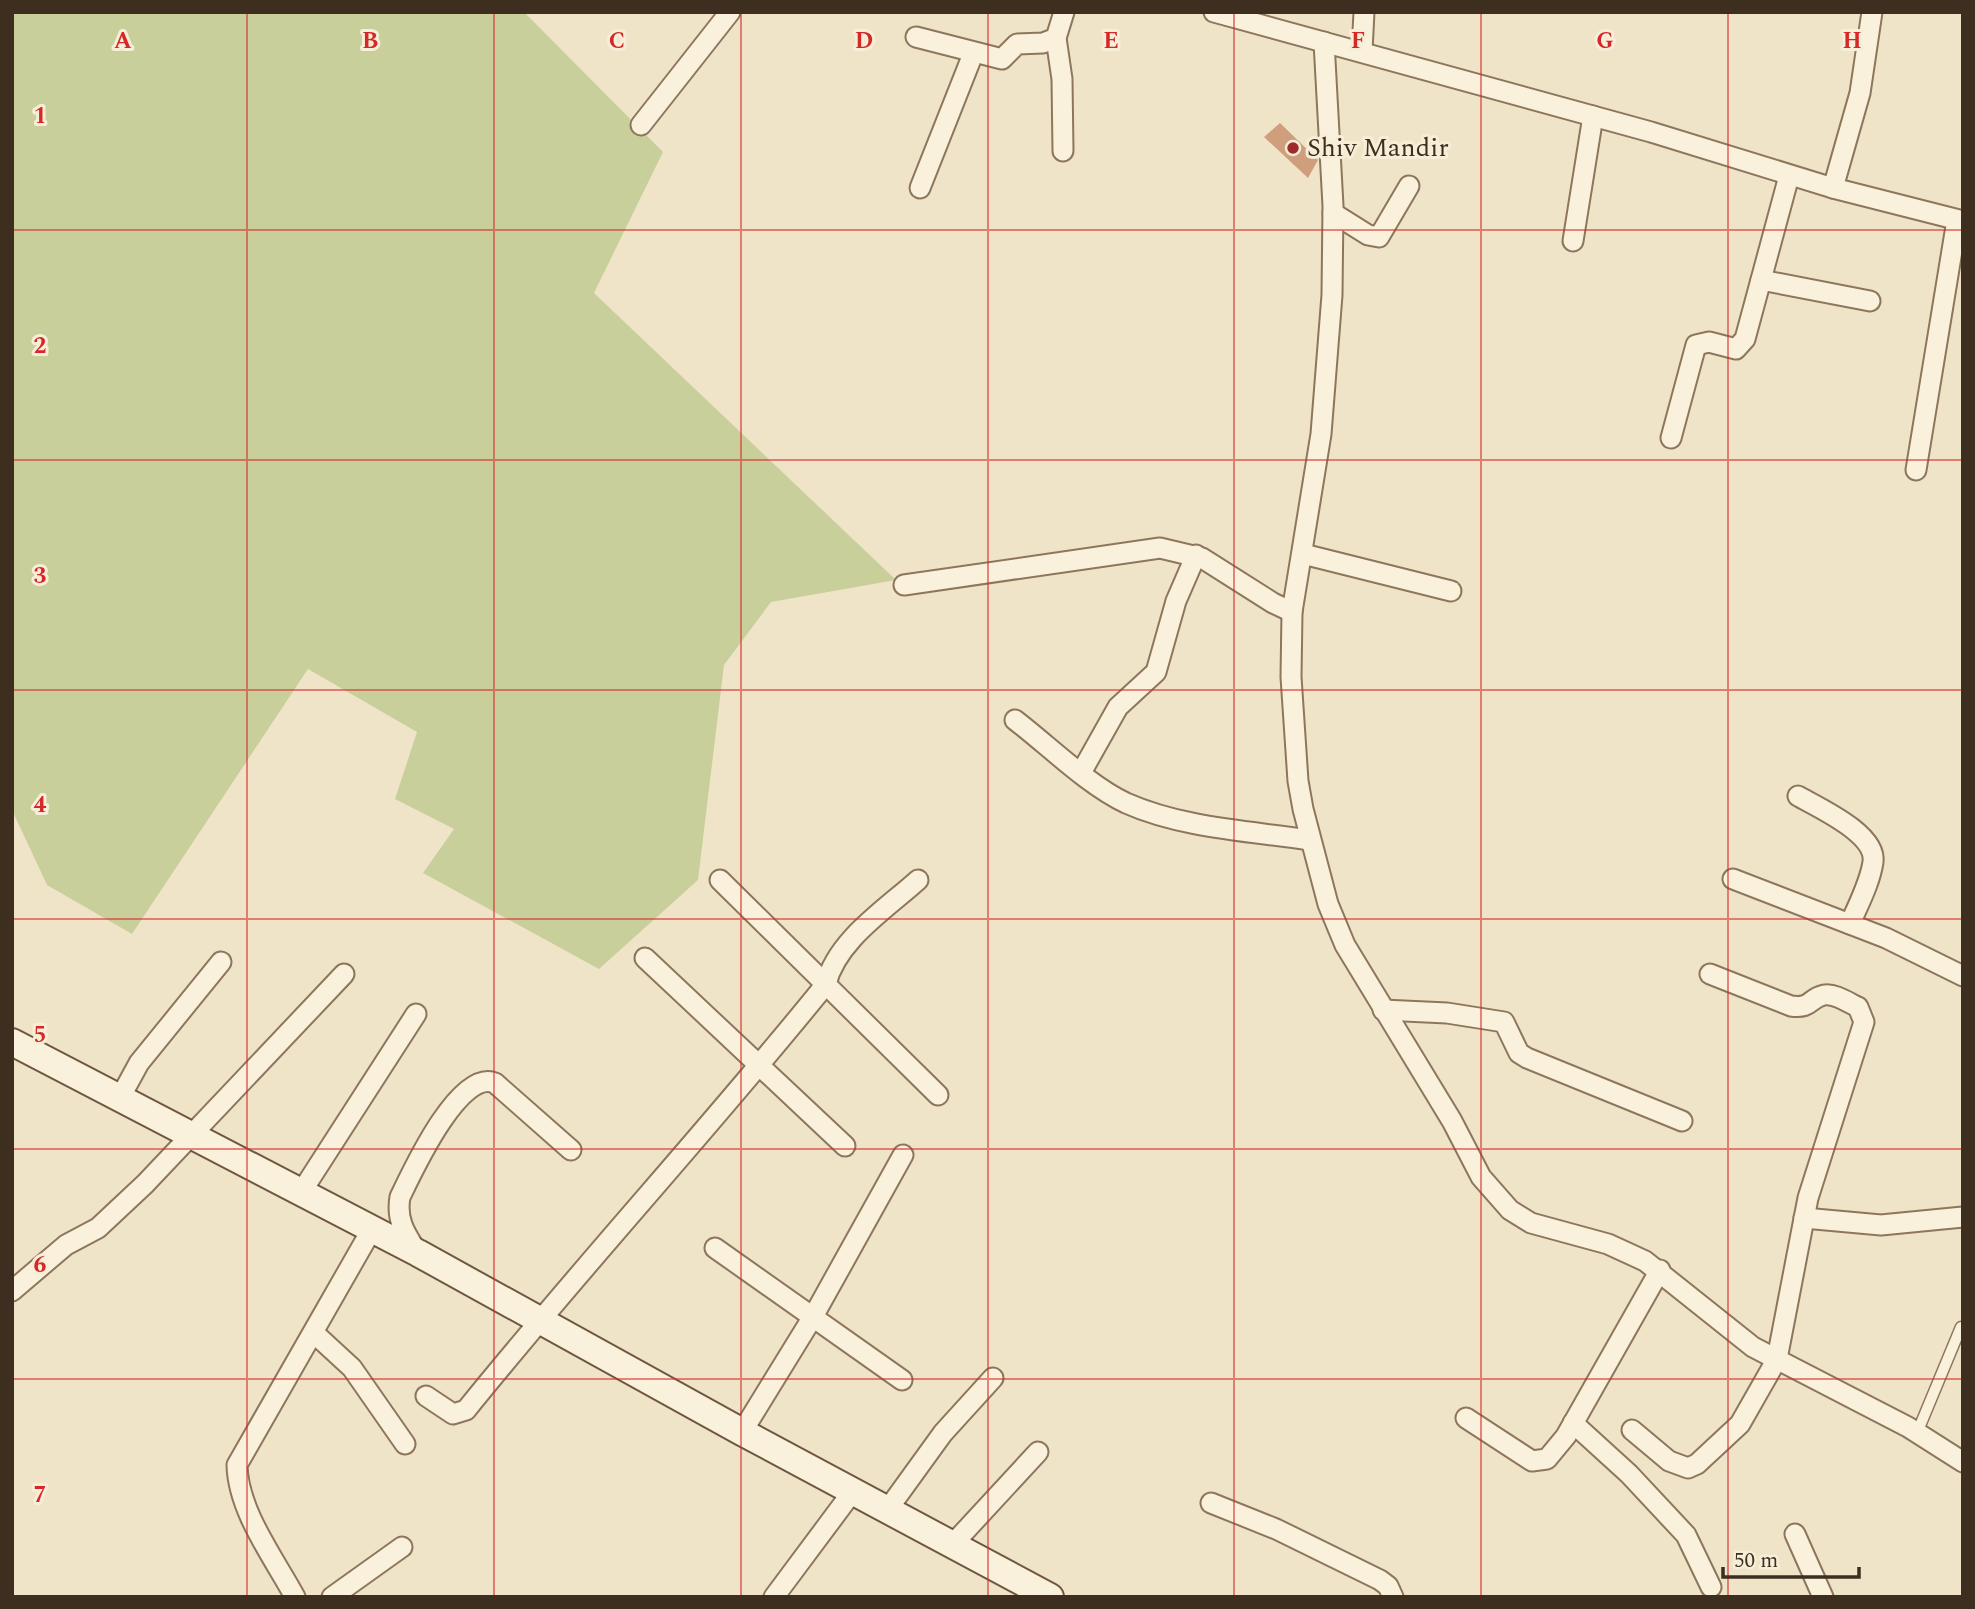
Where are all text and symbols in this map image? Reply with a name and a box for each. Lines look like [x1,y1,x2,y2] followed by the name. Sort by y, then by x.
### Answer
[114,24,132,59] text: A
[362,24,378,59] text: B
[609,24,625,59] text: C
[855,24,873,59] text: D
[1103,24,1119,59] text: E
[1351,24,1365,59] text: F
[1596,24,1614,59] text: G
[1842,24,1862,59] text: H
[34,99,46,134] text: 1
[1307,128,1449,168] place label: Shiv Mandir
[1285,140,1301,156] marker: Shiv Mandir
[34,329,47,364] text: 2
[34,559,47,594] text: 3
[34,788,47,823] text: 4
[34,1018,46,1053] text: 5
[34,1248,47,1283] text: 6
[34,1478,46,1513] text: 7
[1723,1536,1860,1580] scale bar
[1734,1545,1778,1577] text: 50 m

